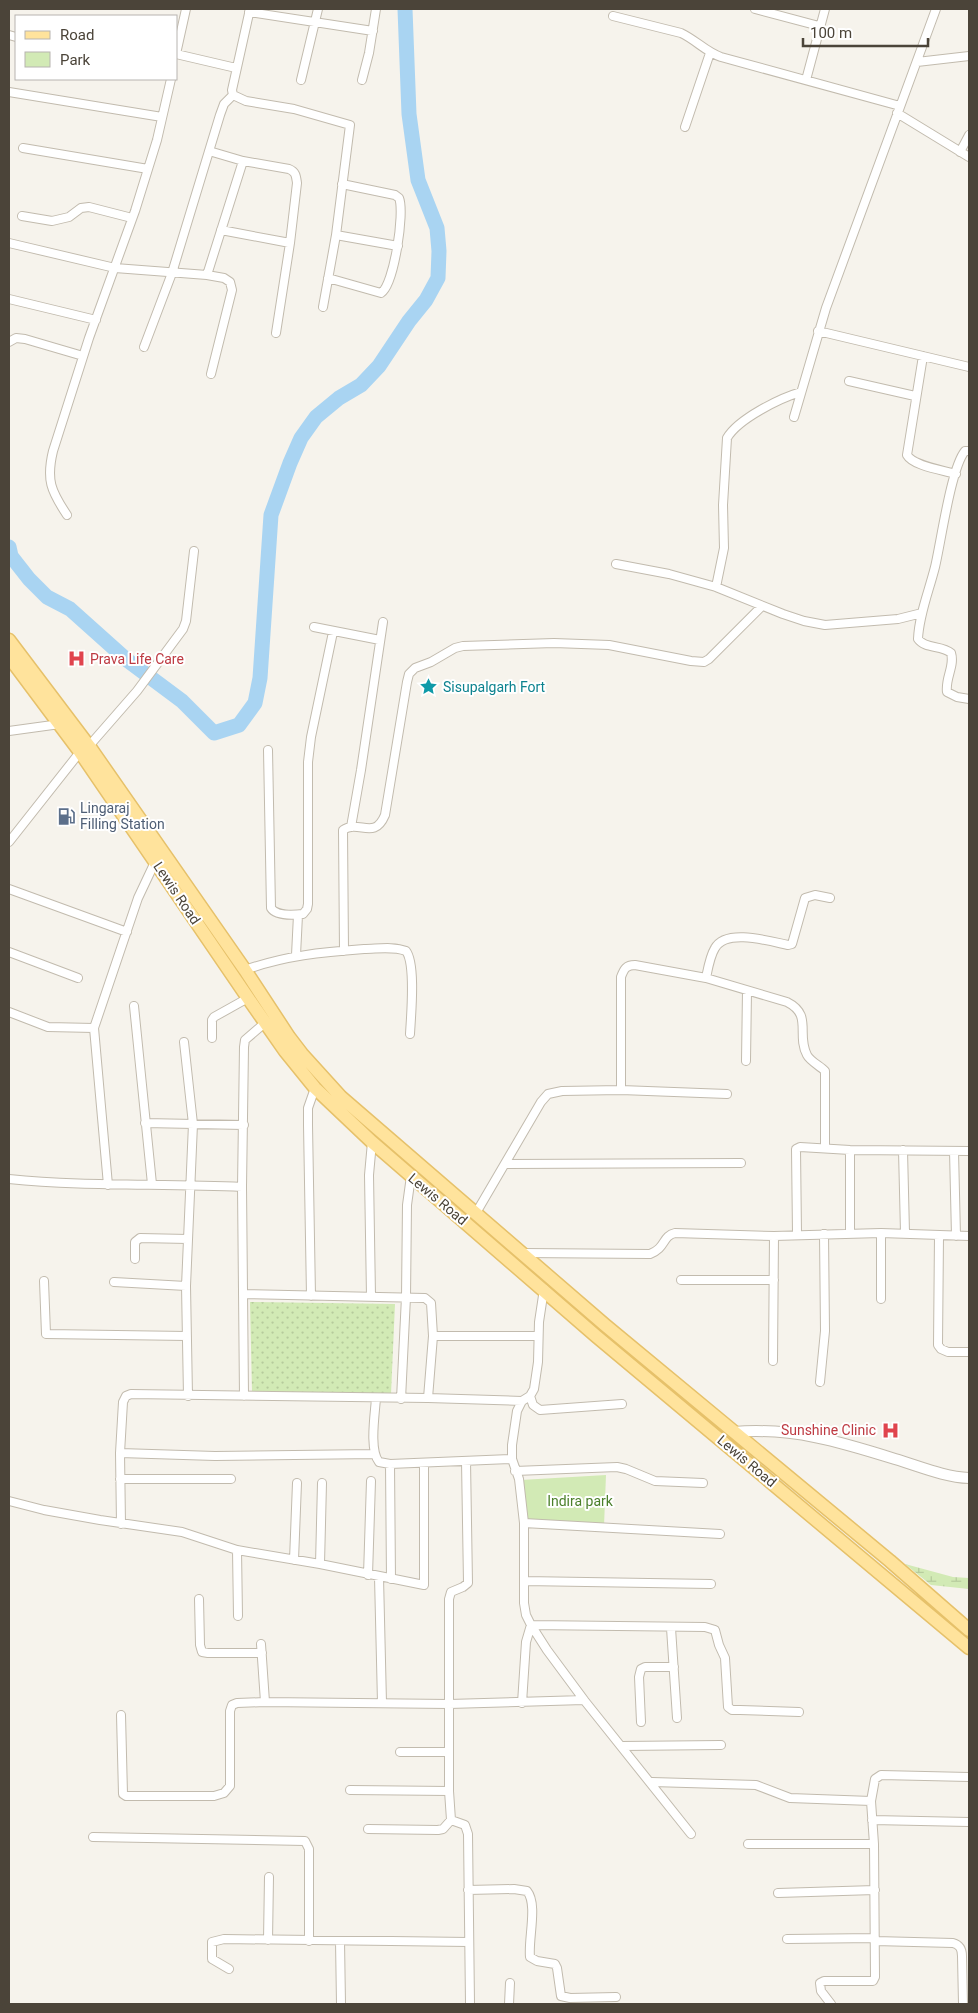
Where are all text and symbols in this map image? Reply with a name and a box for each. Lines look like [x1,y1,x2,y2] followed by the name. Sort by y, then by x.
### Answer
[15,15,178,80] legend
[803,15,928,47] scale bar
[810,24,852,42] text: 100 m
[60,26,94,44] text: Road
[60,51,91,69] text: Park
[66,649,86,669] hospital icon: Prava Life Care
[90,651,184,667] place label: Prava Life Care
[419,677,439,697] place icon: Sisupalgarh Fort
[443,679,546,695] place label: Sisupalgarh Fort
[80,800,165,832] place label: Lingaraj Filling Station
[56,806,76,826] fuel station icon: Lingaraj Filling Station
[150,859,204,927] street label: Lewis Road
[405,1170,471,1228] street label: Lewis Road
[880,1420,900,1440] hospital icon: Sunshine Clinic
[781,1422,876,1438] place label: Sunshine Clinic
[714,1432,780,1490] street label: Lewis Road
[547,1493,614,1509] park label: Indira park

